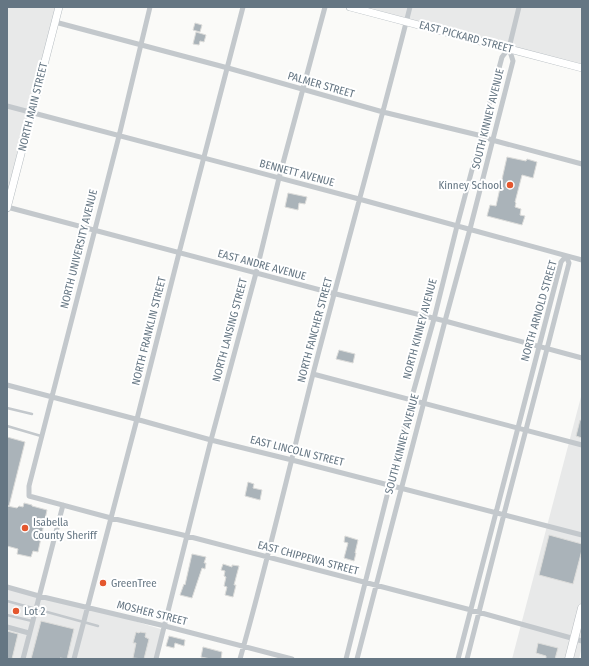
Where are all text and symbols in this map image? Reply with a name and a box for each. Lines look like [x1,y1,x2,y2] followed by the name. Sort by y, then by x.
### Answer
[418,18,515,56] street label: EAST PICKARD STREET
[16,60,51,153] street label: NORTH MAIN STREET
[469,67,507,171] street label: SOUTH KINNEY AVENUE
[286,69,357,101] street label: PALMER STREET
[258,157,336,189] street label: BENNETT AVENUE
[438,179,502,192] place label: Kinney School
[505,180,515,190] marker: Kinney School
[58,188,100,310] street label: NORTH UNIVERSITY AVENUE
[216,247,308,283] street label: EAST ANDRE AVENUE
[518,258,560,363] street label: NORTH ARNOLD STREET
[129,274,169,387] street label: NORTH FRANKLIN STREET
[295,275,336,384] street label: NORTH FANCHER STREET
[210,276,250,383] street label: NORTH LANSING STREET
[400,277,440,381] street label: NORTH KINNEY AVENUE
[382,393,422,495] street label: SOUTH KINNEY AVENUE
[249,433,346,469] street label: EAST LINCOLN STREET
[33,516,97,542] place label: Isabella County Sheriff
[20,523,30,533] marker: Isabella County Sheriff
[256,538,361,578] street label: EAST CHIPPEWA STREET
[111,577,157,590] place label: GreenTree
[98,578,108,588] marker: GreenTree
[115,598,189,628] street label: MOSHER STREET
[24,605,46,618] place label: Lot 2
[11,606,21,616] marker: Lot 2

